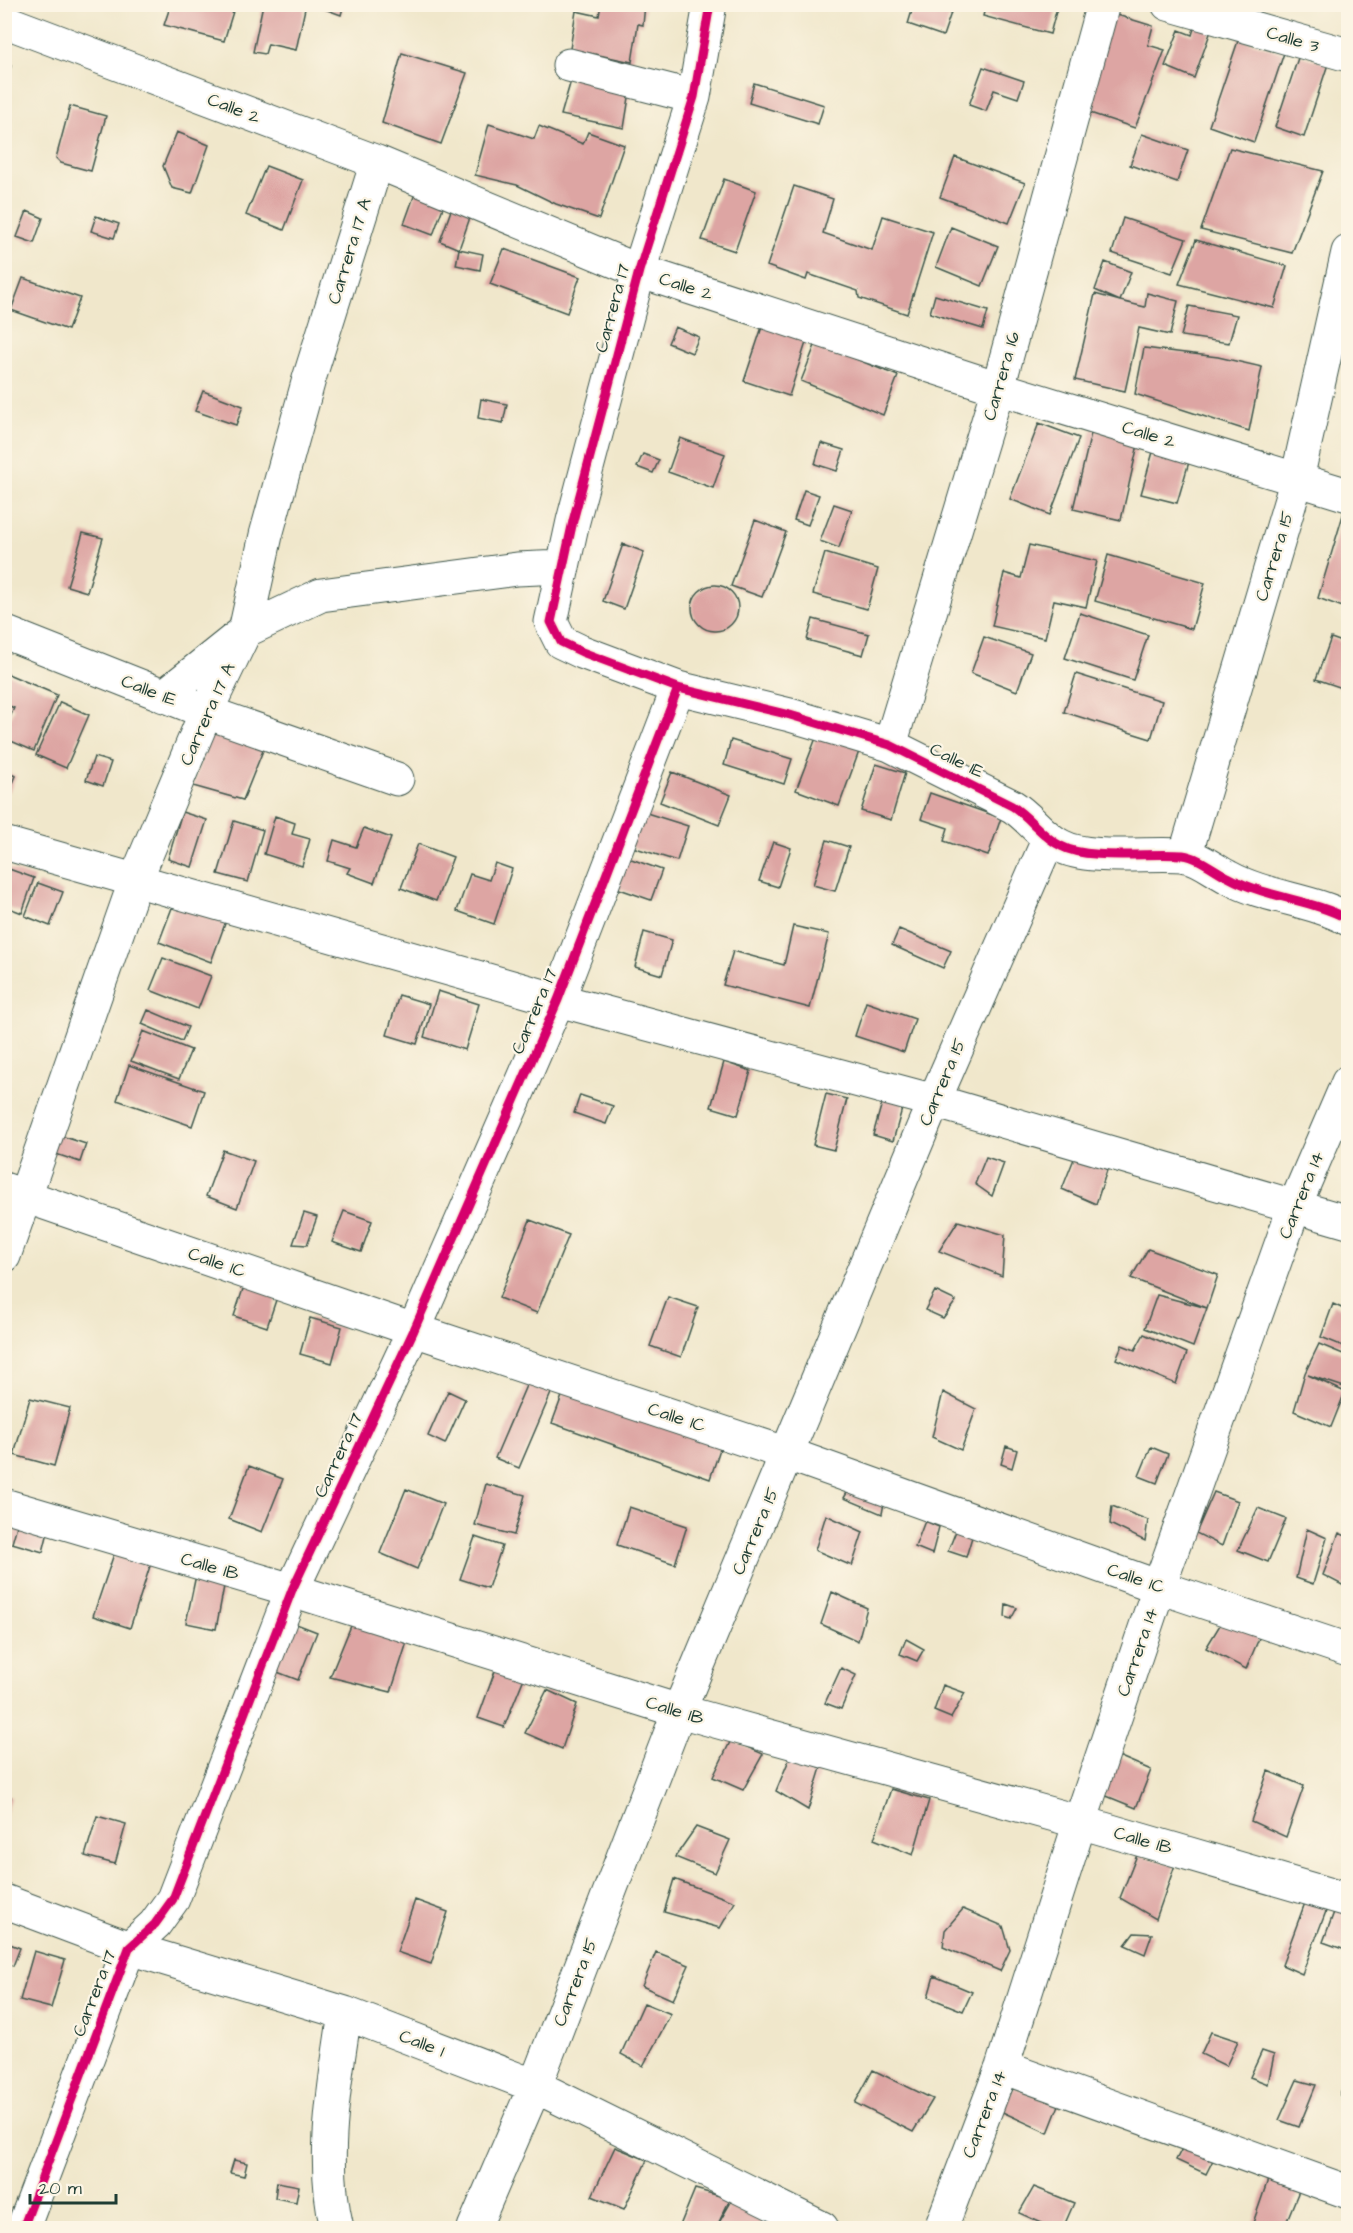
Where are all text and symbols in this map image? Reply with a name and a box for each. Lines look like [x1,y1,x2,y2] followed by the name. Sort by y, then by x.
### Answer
[1264,20,1322,59] street label: Calle 3
[204,87,265,130] street label: Calle 2
[321,194,378,307] street label: Carrera 17 A
[589,261,636,355] street label: Carrera 17
[656,266,716,307] street label: Calle 2
[977,329,1026,424] street label: Carrera 16
[1119,415,1179,455] street label: Calle 2
[1249,508,1300,604] street label: Carrera 15
[174,658,241,769] street label: Carrera 17 A
[118,668,180,713] street label: Calle 1E
[925,737,988,784] street label: Calle 1E
[505,964,564,1058] street label: Carrera 17
[913,1034,972,1130] street label: Carrera 15
[1273,1148,1330,1243] street label: Carrera 14
[185,1241,249,1284] street label: Calle 1C
[645,1396,709,1439] street label: Calle 1C
[308,1409,369,1502] street label: Carrera 17
[726,1483,785,1579] street label: Carrera 15
[178,1546,242,1587] street label: Calle 1B
[1104,1557,1168,1600] street label: Calle 1C
[1111,1604,1164,1700] street label: Carrera 14
[643,1690,707,1731] street label: Calle 1B
[1111,1820,1175,1861] street label: Calle 1B
[547,1934,604,2030] street label: Carrera 15
[66,1946,122,2040] street label: Carrera 17
[395,2023,448,2064] street label: Calle 1
[956,2067,1013,2162] street label: Carrera 14
[30,2167,116,2205] scale bar
[39,2176,82,2201] text: 20 m

